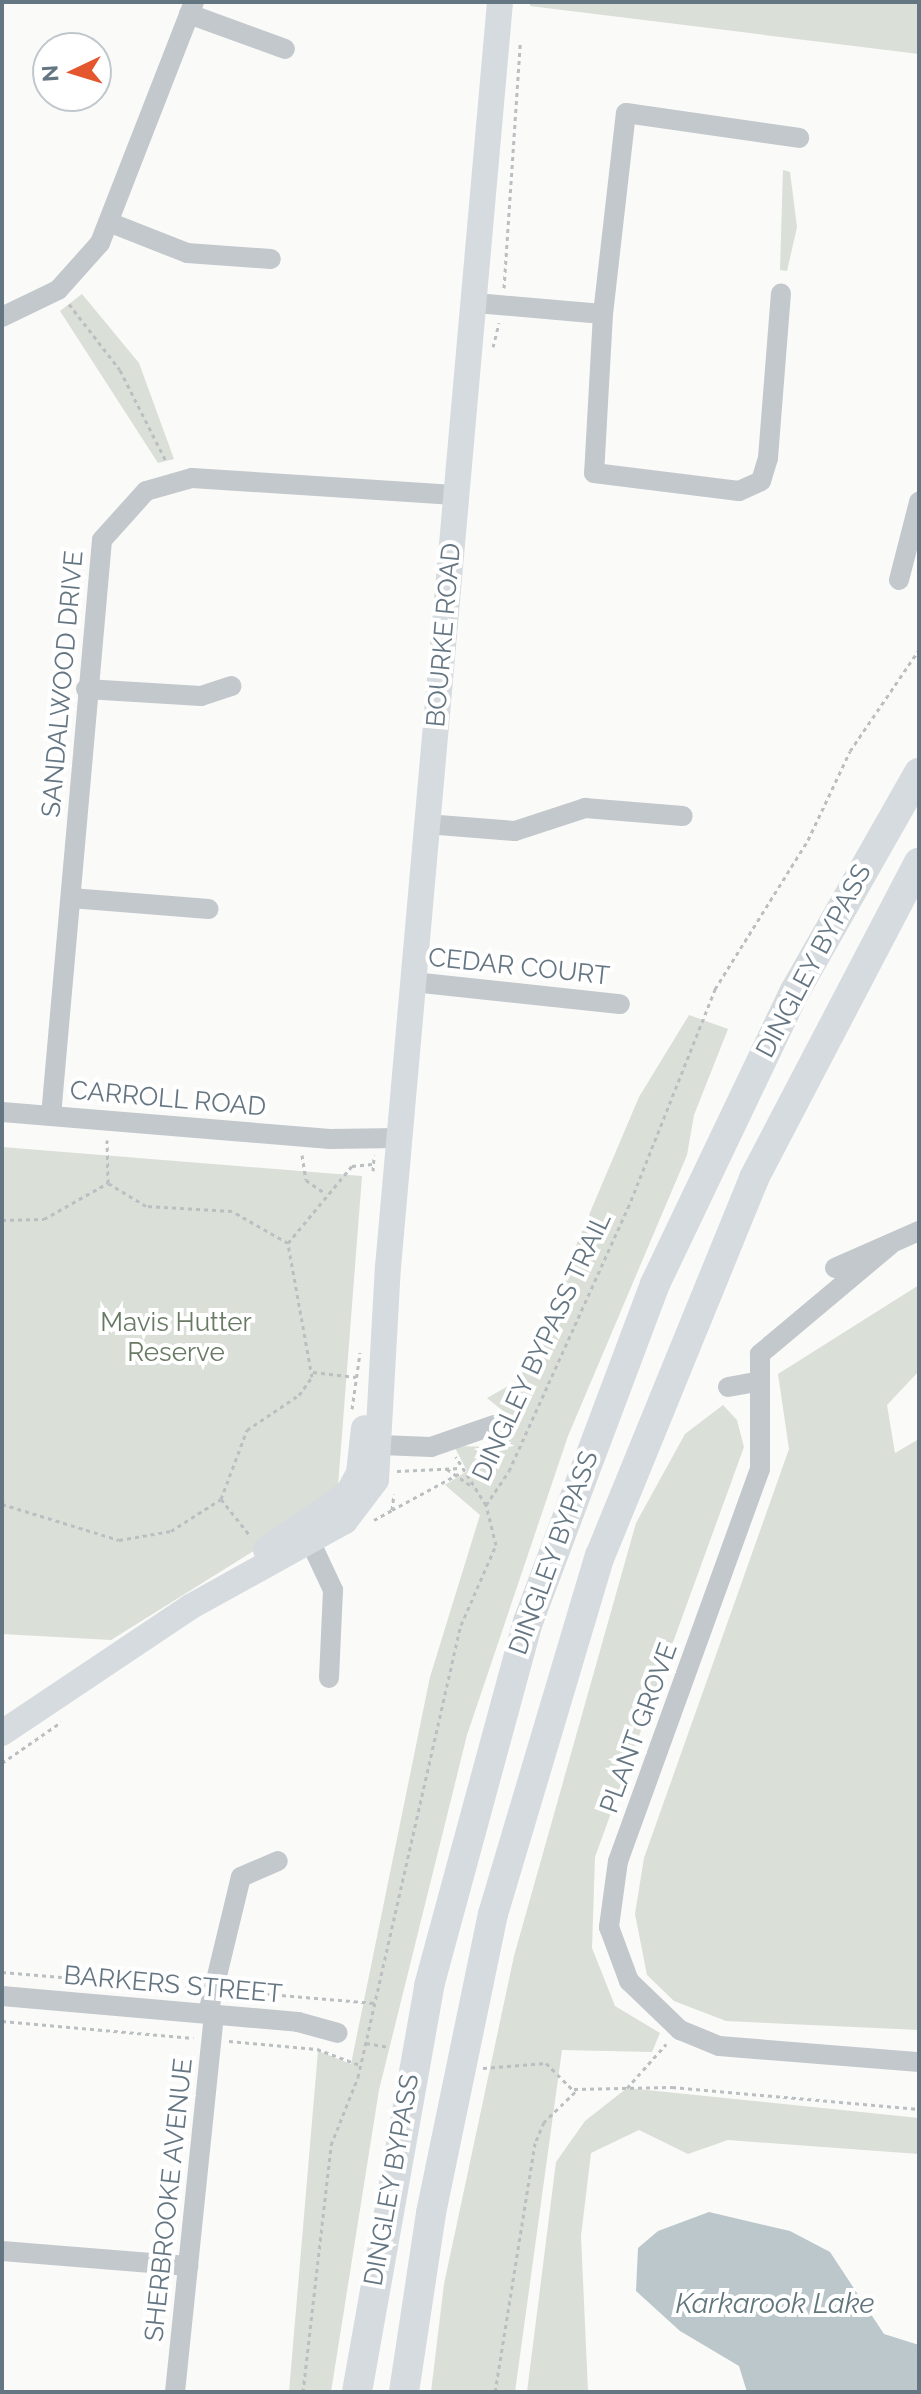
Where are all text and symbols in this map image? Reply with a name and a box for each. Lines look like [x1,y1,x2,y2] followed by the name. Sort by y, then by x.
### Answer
[32,32,112,112] north arrow
[36,64,64,83] text: N
[420,542,468,728] street label: BOURKE ROAD
[36,549,90,819] street label: SANDALWOOD DRIVE
[750,859,878,1063] street label: DINGLEY BYPASS
[427,942,611,992] street label: CEDAR COURT
[68,1075,268,1123] street label: CARROLL ROAD
[466,1207,618,1487] street label: DINGLEY BYPASS TRAIL
[100,1307,252,1368] park label: Mavis Hutter Reserve
[502,1446,606,1660] street label: DINGLEY BYPASS
[594,1638,684,1818] street label: PLANT GROVE
[62,1960,284,2010] street label: BARKERS STREET
[139,2056,199,2344] street label: SHERBROOKE AVENUE
[358,2071,426,2289] street label: DINGLEY BYPASS
[675,2287,875,2321] water label: Karkarook Lake

